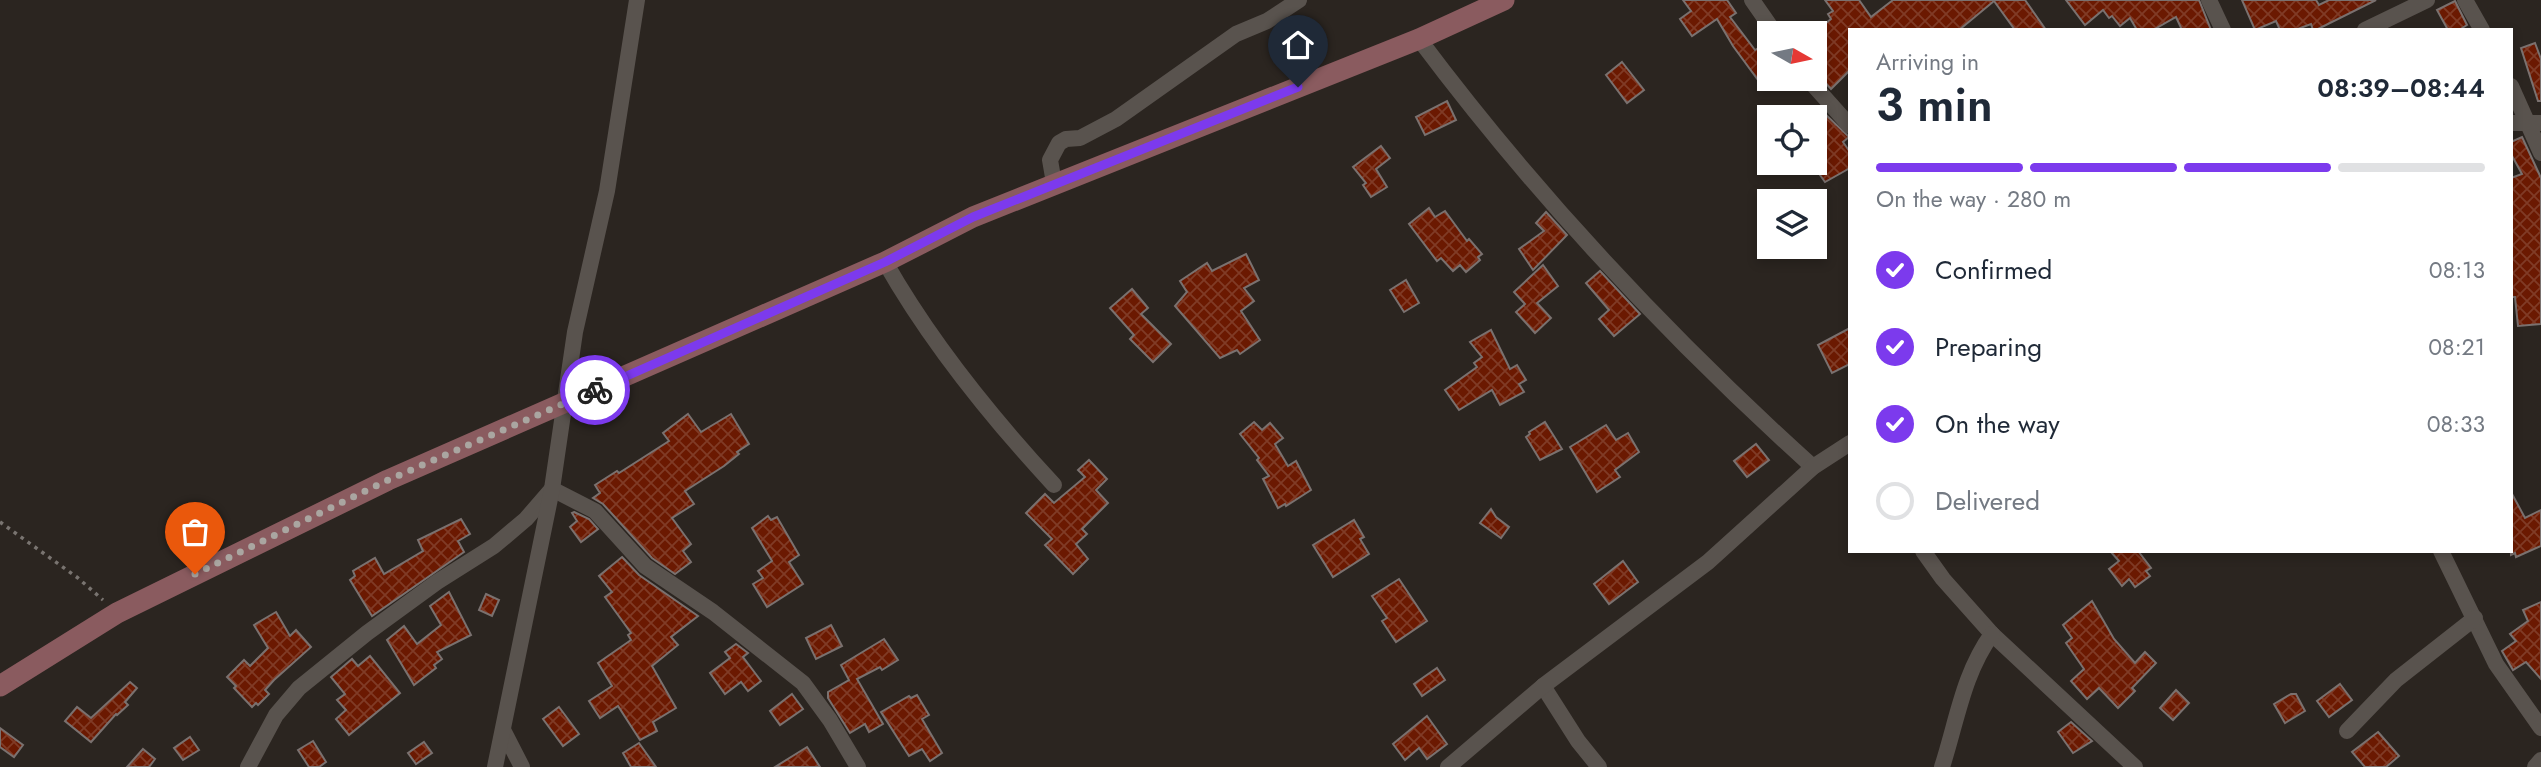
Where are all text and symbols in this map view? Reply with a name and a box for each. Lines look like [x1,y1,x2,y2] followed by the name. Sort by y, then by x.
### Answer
[1268,15,1328,87] pin
[1757,21,1827,91] north arrow
[1757,21,1827,259] map controls
[1279,26,1317,64] icon: home
[1876,45,1979,79] text: Arriving in
[2317,69,2485,107] text: 08:39–08:44
[1876,72,1993,138] text: 3 min
[1757,105,1827,175] button: locate
[1876,182,2071,216] text: On the way · 280 m
[1757,189,1827,259] button: layers
[1876,251,1914,289] icon: check
[1935,251,2052,289] text: Confirmed
[2429,253,2485,287] text: 08:13
[1876,328,1914,366] icon: check
[1935,328,2042,366] text: Preparing
[2428,330,2485,364] text: 08:21
[560,355,630,425] courier
[576,371,614,409] icon: bike
[1876,405,1914,443] icon: check
[1935,405,2060,443] text: On the way
[2427,407,2485,441] text: 08:33
[1935,482,2040,520] text: Delivered
[165,502,225,574] pin
[176,513,214,551] icon: bag

